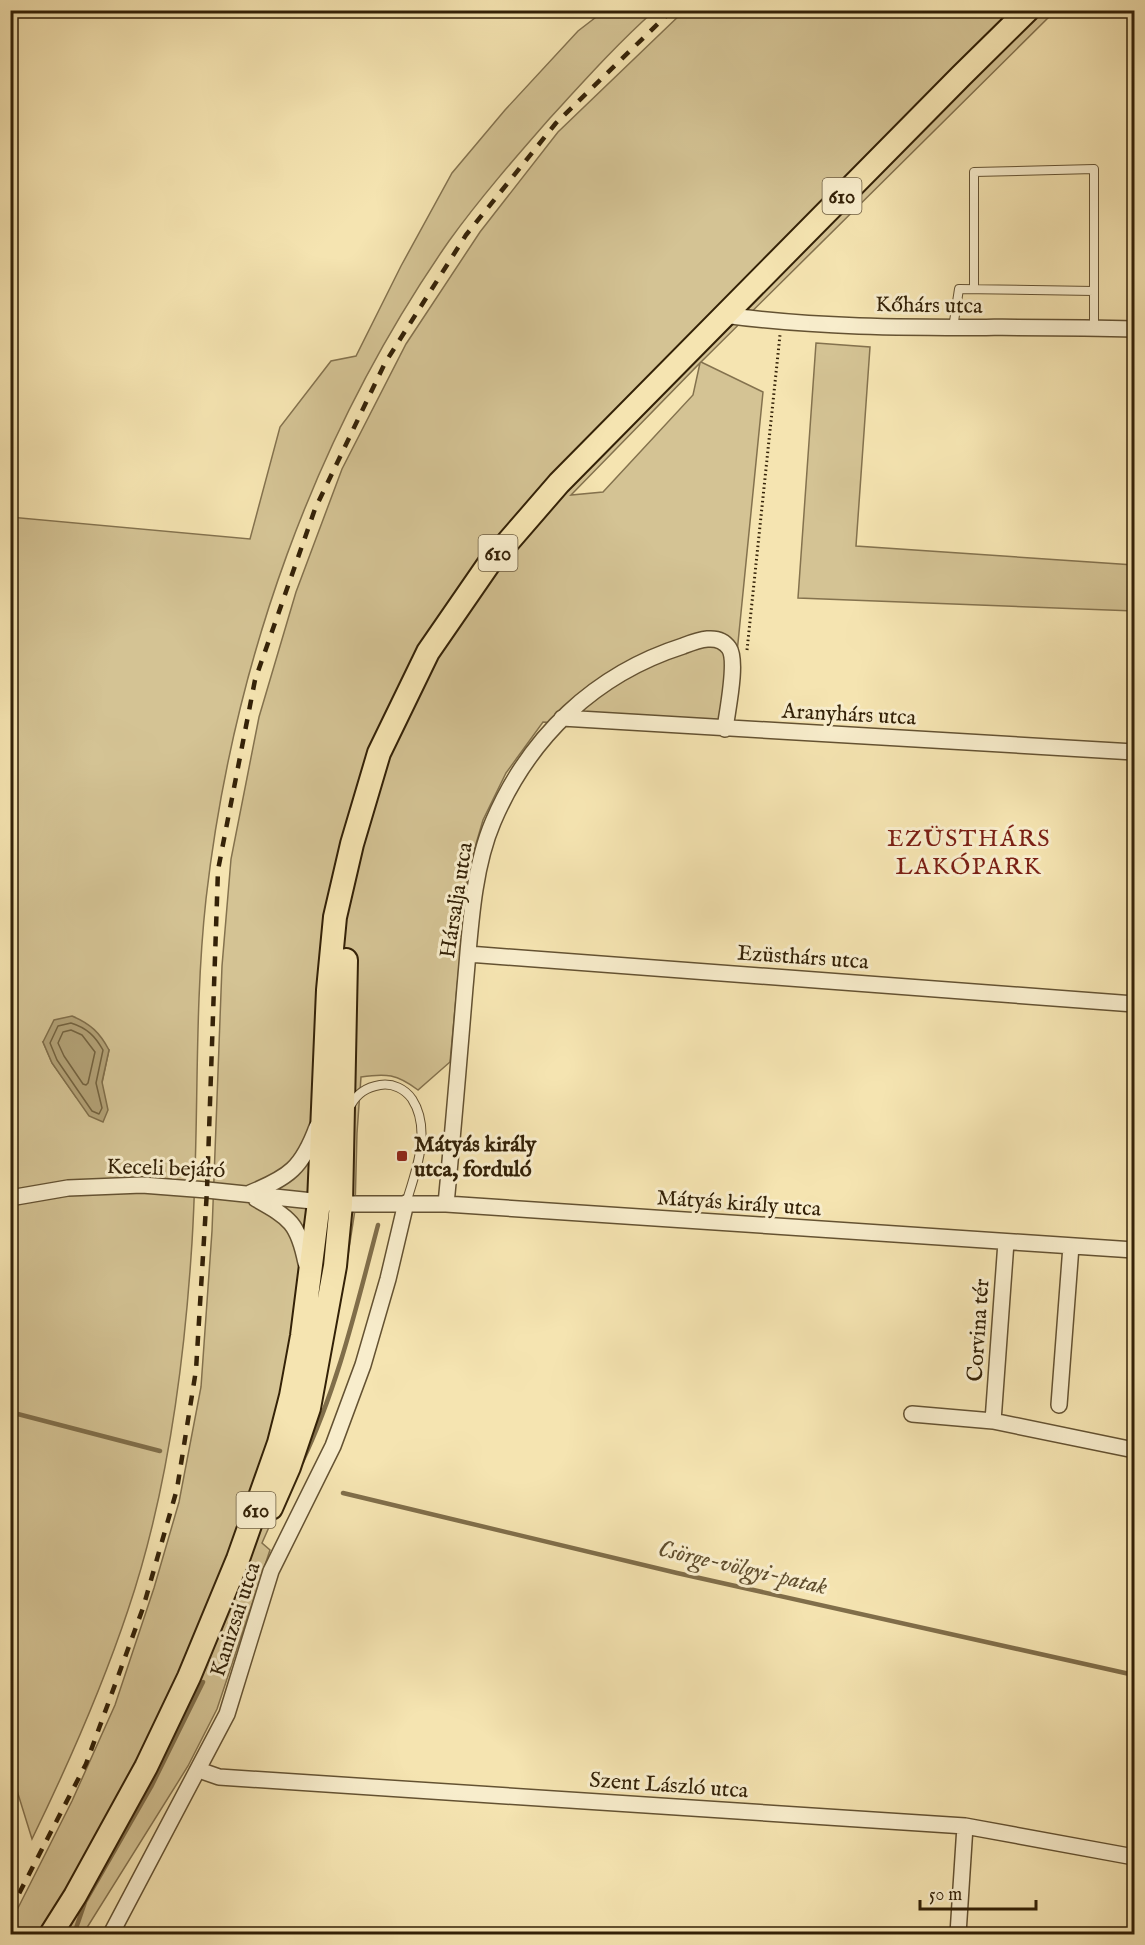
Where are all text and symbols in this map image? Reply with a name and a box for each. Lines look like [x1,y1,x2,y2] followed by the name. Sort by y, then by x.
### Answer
[822,178,862,214] road number: 610
[875,291,983,321] street label: Kőhárs utca
[478,535,518,571] road number: 610
[780,697,917,733] street label: Aranyhárs utca
[887,824,1051,883] district label: EZÜSTHÁRS LAKÓPARK
[434,840,480,960] street label: Hársalja utca
[736,939,870,977] street label: Ezüsthárs utca
[414,1131,537,1184] place label: Mátyás király utca, forduló
[395,1149,409,1163] marker: Mátyás király utca, forduló
[106,1153,226,1185] street label: Keceli bejáró
[656,1184,823,1224] street label: Mátyás király utca
[961,1278,997,1383] street label: Corvina tér
[236,1492,276,1528] road number: 610
[655,1534,831,1603] water label: Csörge-völgyi-patak
[204,1558,268,1681] street label: Kanizsai utca
[589,1766,750,1806] street label: Szent László utca
[920,1873,1036,1911] scale bar
[929,1884,962,1907] text: 50 m

